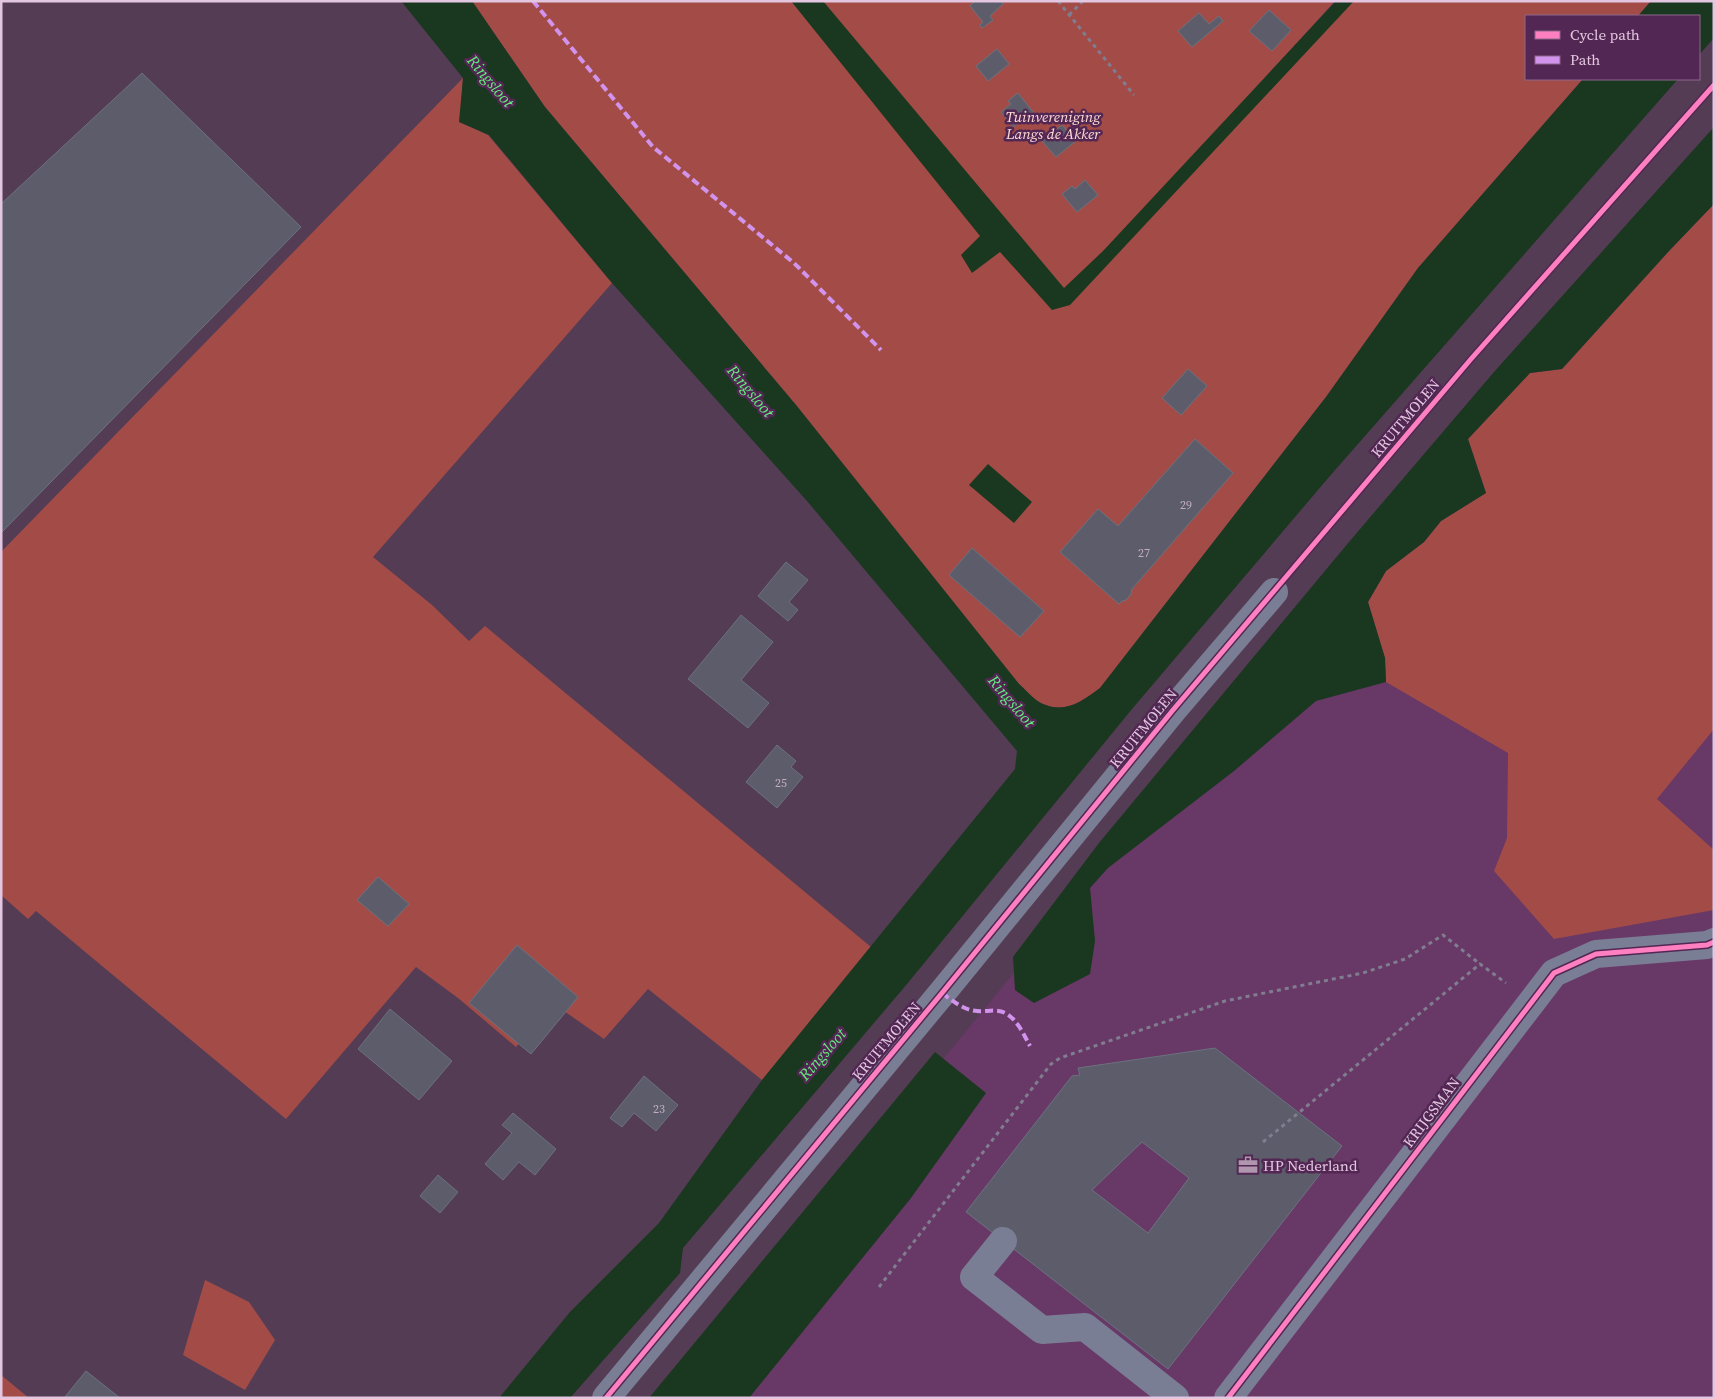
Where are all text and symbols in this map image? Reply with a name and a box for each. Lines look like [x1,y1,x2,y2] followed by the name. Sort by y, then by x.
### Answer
[1525,15,1700,80] legend
[1570,24,1640,45] text: Cycle path
[462,49,520,113] water label: Ringsloot
[1570,49,1600,70] text: Path
[1005,106,1101,144] park label: Tuinvereniging Langs de Akker
[722,359,780,423] water label: Ringsloot
[1366,374,1444,462] street label: KRUITMOLEN
[1180,497,1192,513] house number: 29
[1138,545,1150,561] house number: 27
[983,669,1041,733] water label: Ringsloot
[1104,684,1182,772] street label: KRUITMOLEN
[775,775,787,791] house number: 25
[847,997,925,1085] street label: KRUITMOLEN
[792,1023,851,1086] water label: Ringsloot
[1398,1073,1464,1151] street label: KRIJGSMAN
[653,1101,665,1117] house number: 23
[1237,1154,1259,1176] office icon: HP Nederland
[1263,1155,1358,1176] place label: HP Nederland

